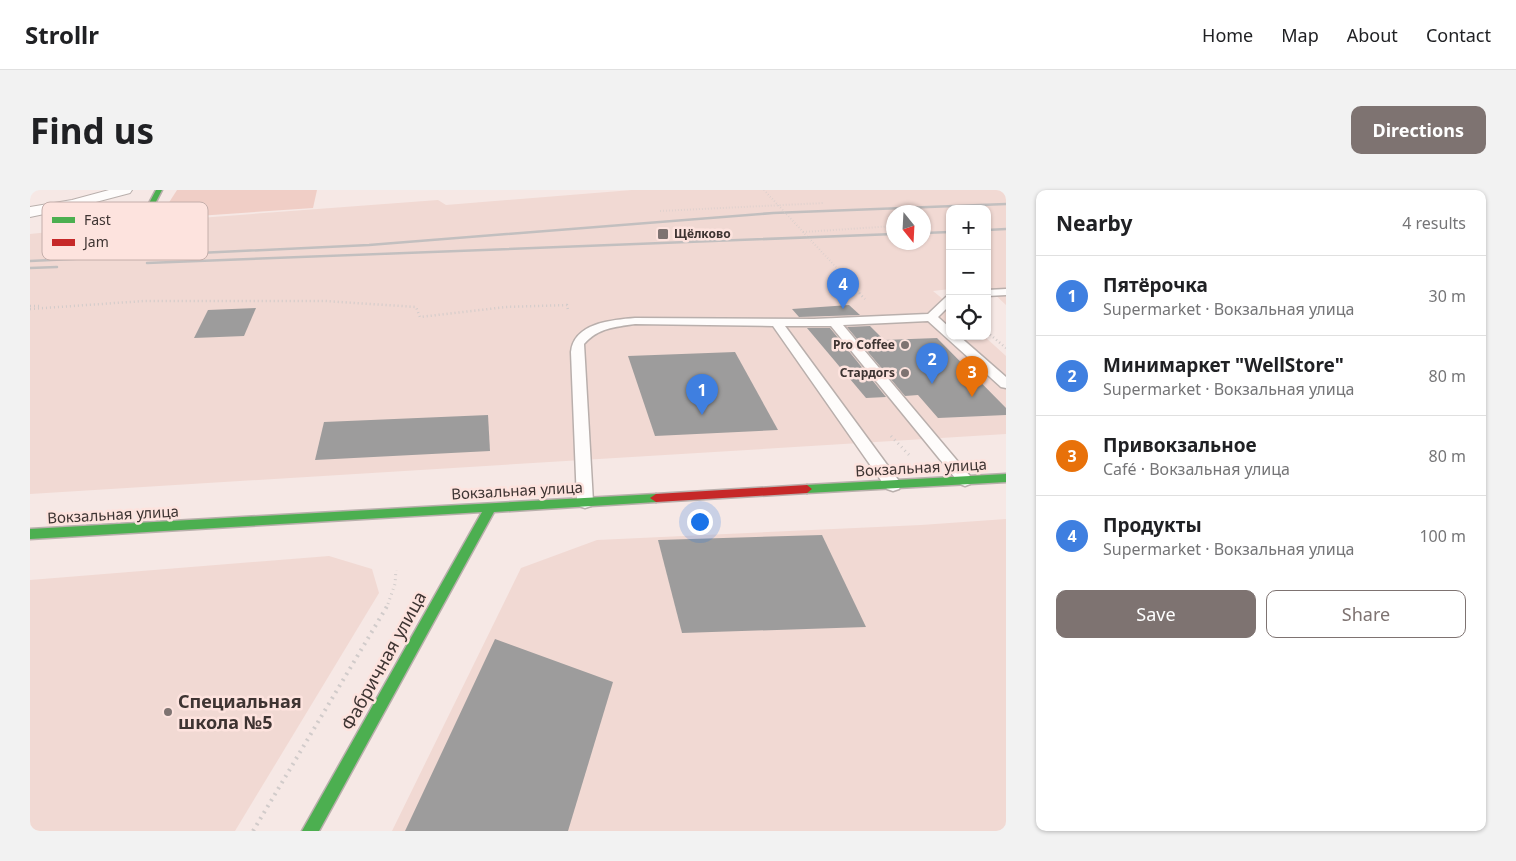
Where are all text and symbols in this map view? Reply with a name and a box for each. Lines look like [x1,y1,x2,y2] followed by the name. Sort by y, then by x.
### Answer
[25,18,99,51] text: Strollr
[1202,23,1253,47] text: Home
[1281,23,1319,47] text: Map
[1347,23,1398,47] text: About
[1426,23,1491,47] text: Contact
[1351,106,1486,154] button: Directions
[30,107,154,154] text: Find us
[42,202,208,260] legend
[886,205,931,250] north arrow
[946,205,991,340] map controls
[946,205,991,250] button: +
[1056,209,1132,237] text: Nearby
[84,210,111,229] text: Fast
[1402,212,1466,234] text: 4 results
[674,225,731,242] place label: Щёлково
[656,227,670,241] marker: Щёлково
[82,232,109,251] text: Jam
[946,250,991,295] button: −
[827,268,859,309] pin: 4
[1103,272,1208,298] text: Пятёрочка
[1067,285,1077,307] text: 1
[1429,285,1466,307] text: 30 m
[946,295,991,340] button: locate
[1103,298,1354,320] text: Supermarket · Вокзальная улица
[833,336,895,353] place label: Pro Coffee
[899,339,911,351] marker: Pro Coffee
[916,343,948,384] pin: 2
[1103,352,1344,378] text: Минимаркет "WellStore"
[956,356,988,397] pin: 3
[840,364,895,381] place label: Стардогs
[1067,365,1077,387] text: 2
[1429,365,1466,387] text: 80 m
[899,367,911,379] marker: Стардогs
[686,374,718,415] pin: 1
[1103,378,1354,400] text: Supermarket · Вокзальная улица
[1103,432,1257,458] text: Привокзальное
[1067,445,1077,467] text: 3
[1429,445,1466,467] text: 80 m
[855,454,987,480] street label: Вокзальная улица
[1103,458,1290,480] text: Café · Вокзальная улица
[451,477,583,503] street label: Вокзальная улица
[47,501,179,527] street label: Вокзальная улица
[687,509,713,535] your location
[1103,512,1202,538] text: Продукты
[1067,525,1077,547] text: 4
[1419,525,1466,547] text: 100 m
[1103,538,1354,560] text: Supermarket · Вокзальная улица
[335,587,431,734] street label: Фабричная улица
[1056,590,1256,638] button: Save
[1266,590,1466,638] button: Share
[178,689,302,734] place label: Специальная школа №5
[162,706,174,718] marker: Специальная школа №5

